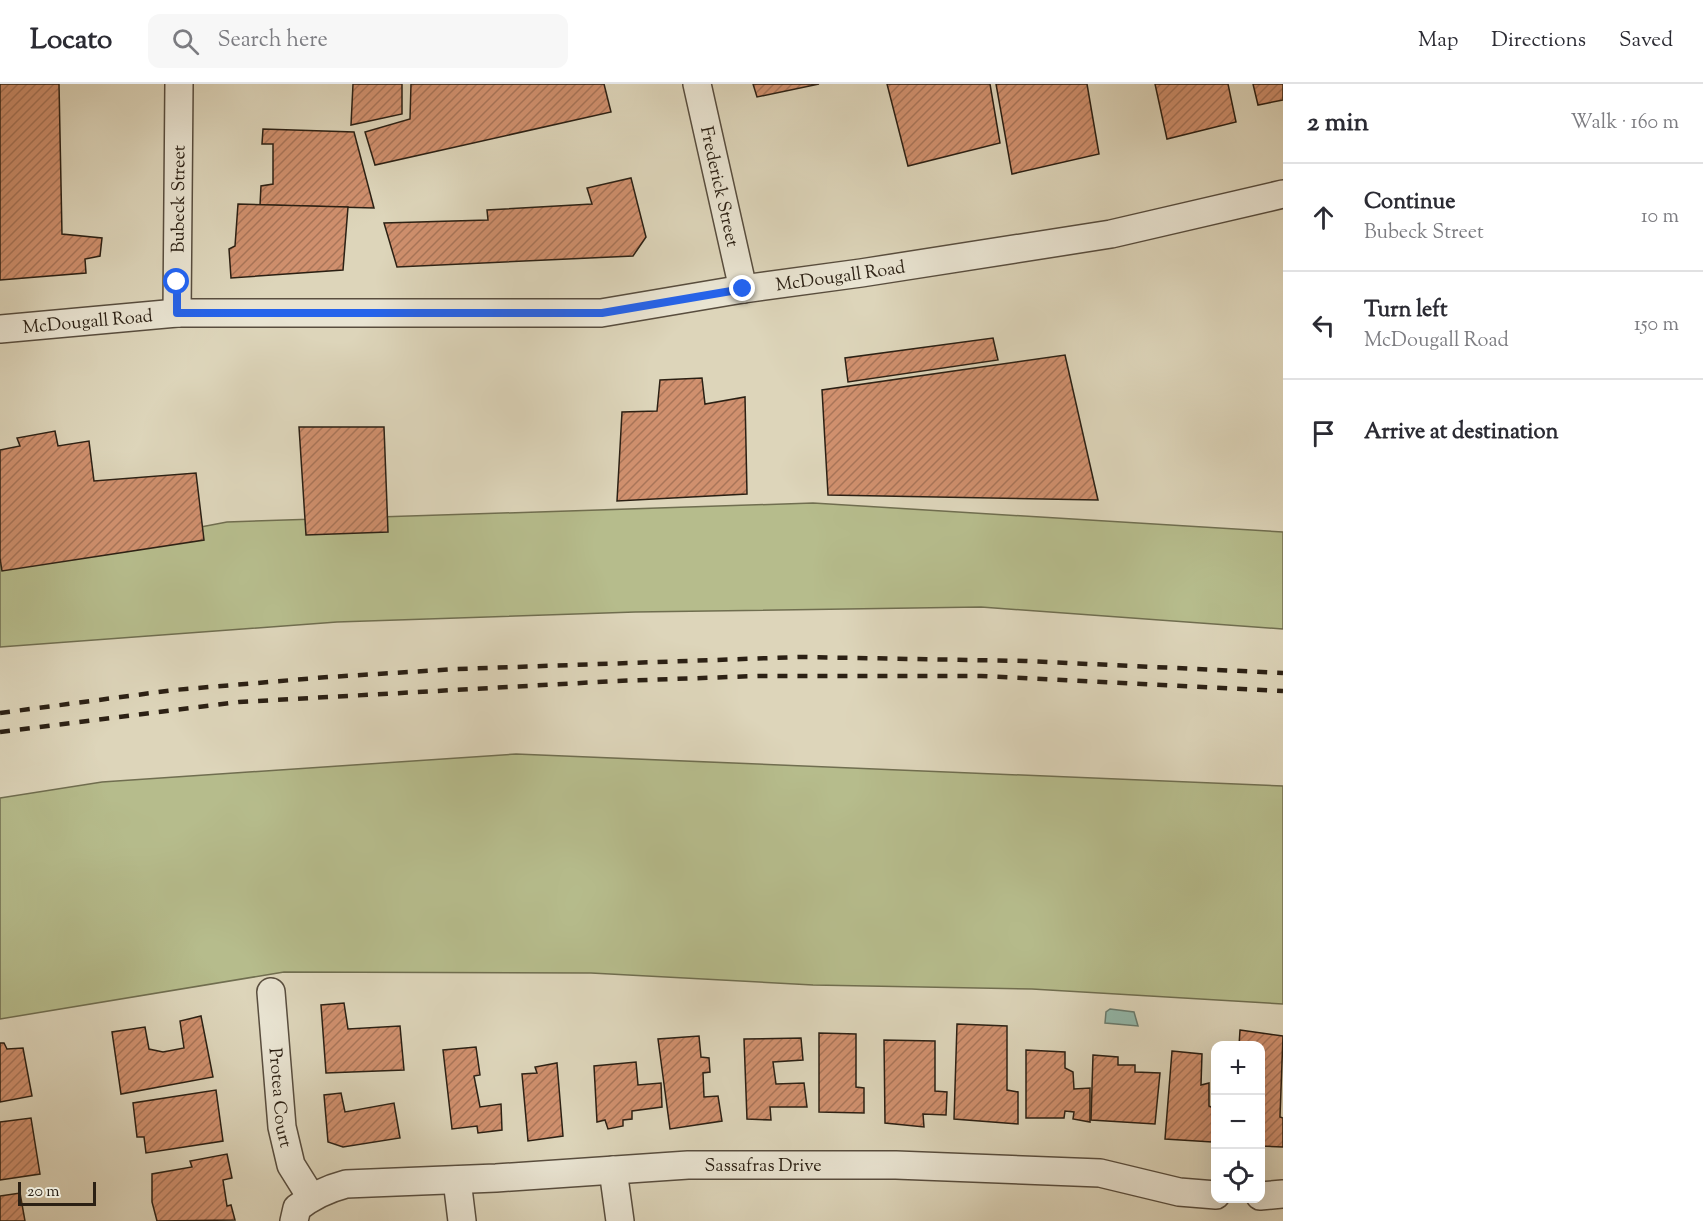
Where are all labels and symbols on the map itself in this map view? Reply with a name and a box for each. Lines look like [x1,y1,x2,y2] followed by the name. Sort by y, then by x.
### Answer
[692,124,744,250] street label: Frederick Street
[167,145,193,253] street label: Bubeck Street
[774,255,907,299] street label: McDougall Road
[163,268,189,294] route start
[729,275,755,301] route end
[22,304,154,342] street label: McDougall Road
[261,1047,297,1151] street label: Protea Court
[705,1154,822,1180] street label: Sassafras Drive
[18,1179,96,1206] scale bar

